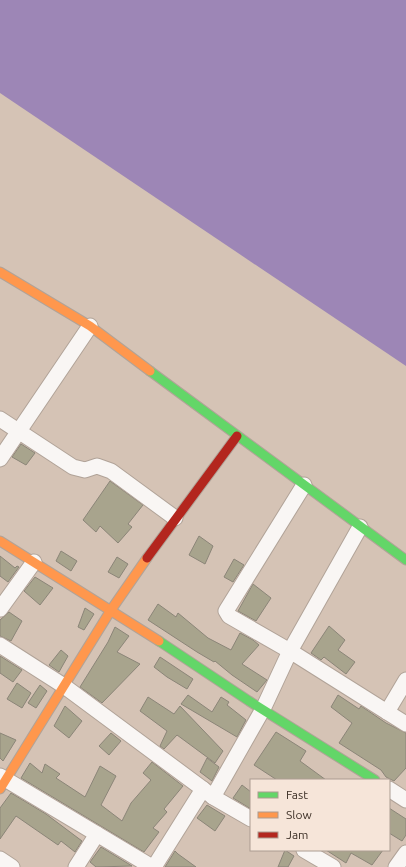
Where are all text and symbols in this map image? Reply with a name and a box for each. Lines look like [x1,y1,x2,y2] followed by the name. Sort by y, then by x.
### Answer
[250,779,390,851] legend
[286,788,308,801] text: Fast
[286,808,312,821] text: Slow
[286,828,308,841] text: Jam

